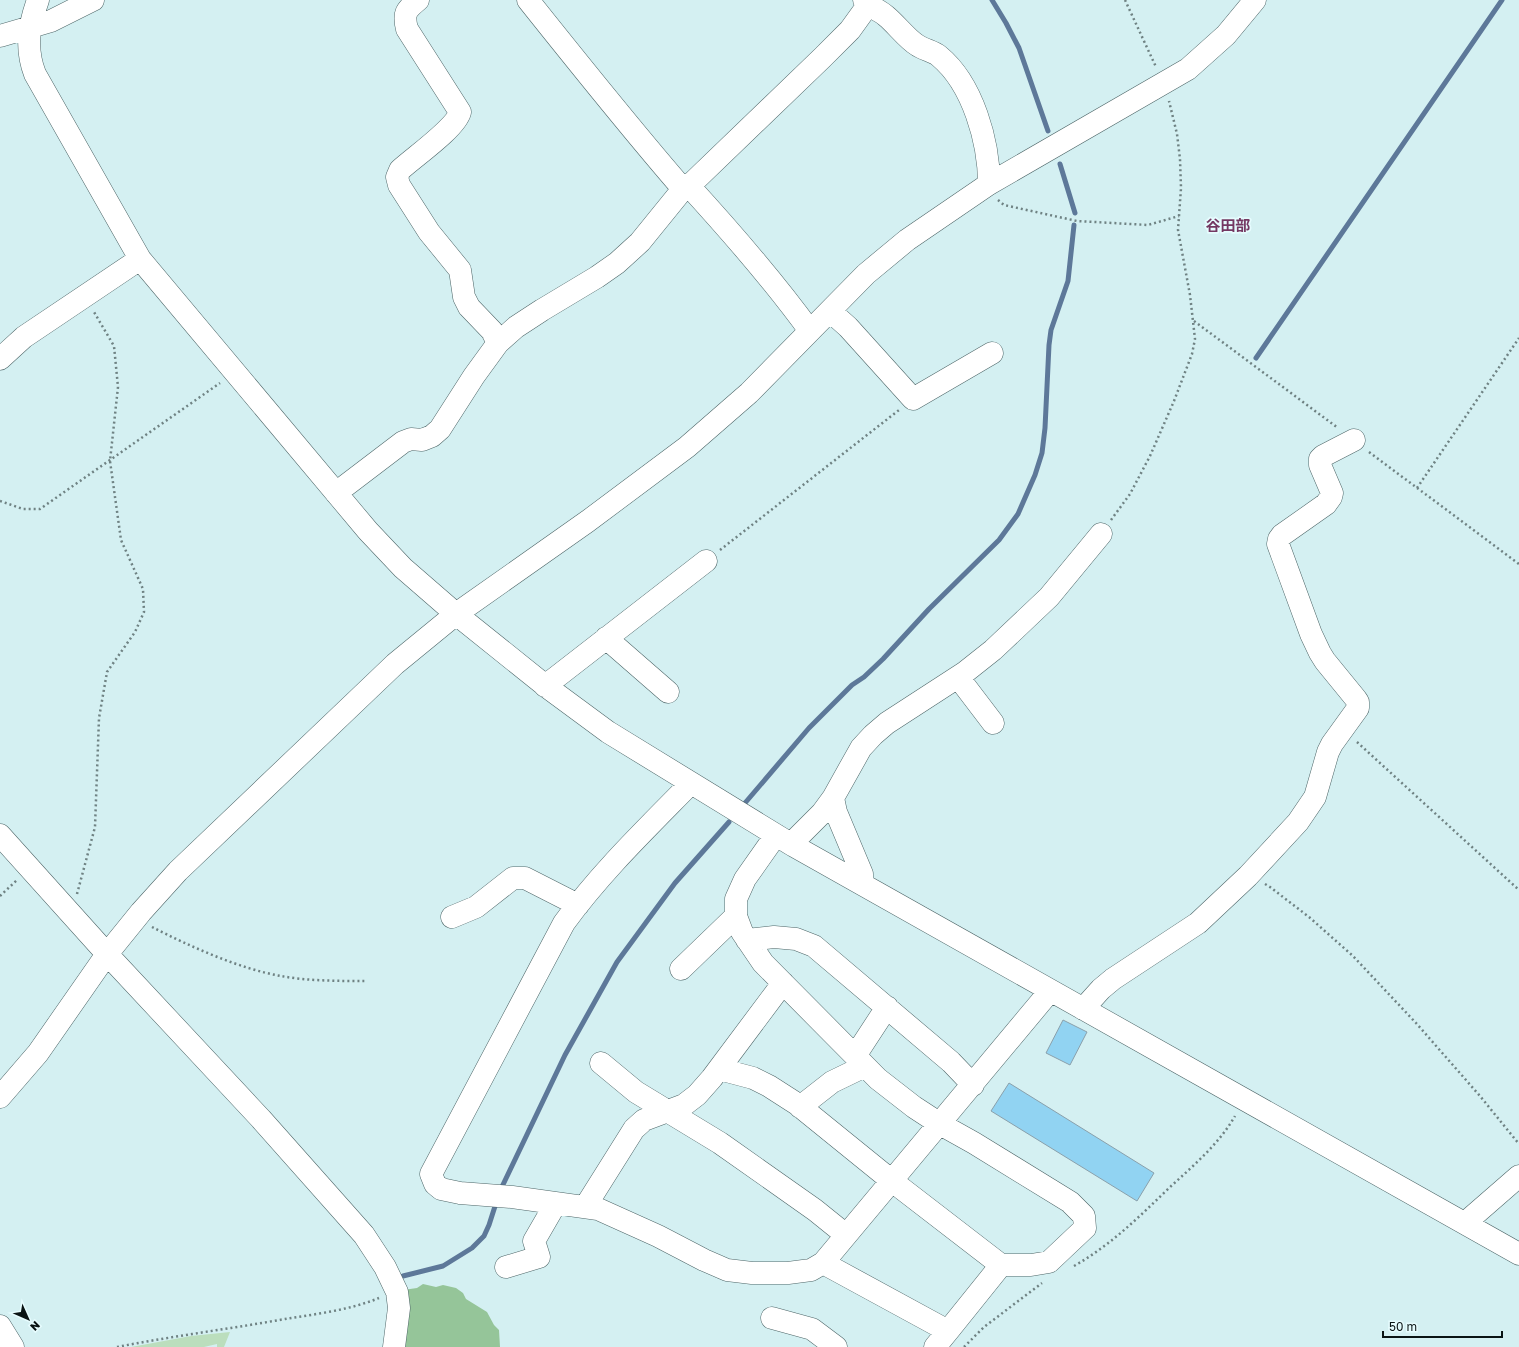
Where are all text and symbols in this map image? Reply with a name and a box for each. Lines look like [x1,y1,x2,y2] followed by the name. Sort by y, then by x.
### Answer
[1205,216,1251,234] district label: 谷田部
[8,1299,48,1339] north arrow
[1383,1313,1502,1339] scale bar
[28,1319,43,1334] text: N
[1389,1319,1417,1334] text: 50 m

